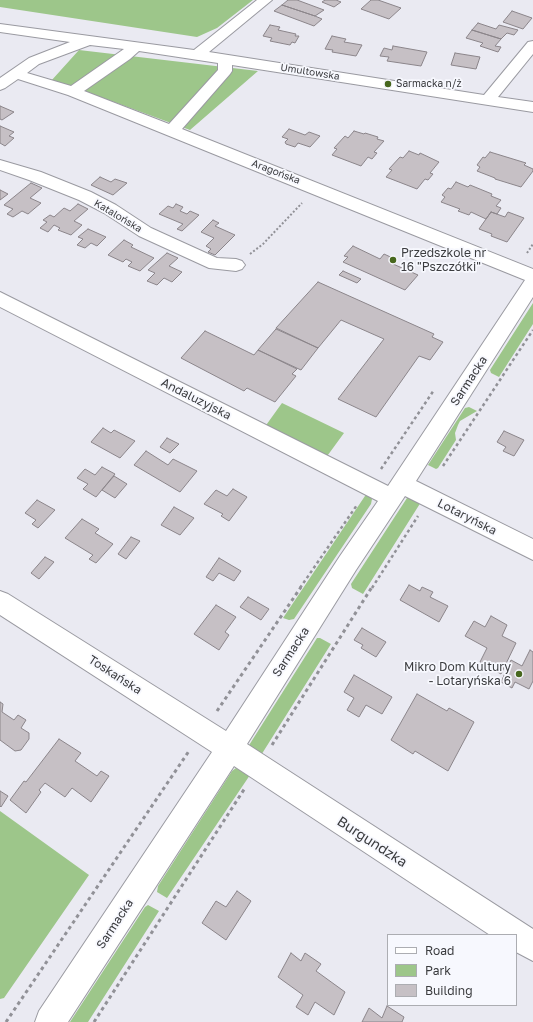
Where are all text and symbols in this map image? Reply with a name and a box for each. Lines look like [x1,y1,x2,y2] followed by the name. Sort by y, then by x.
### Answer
[280,61,340,83] street label: Umultowska
[396,78,462,90] place label: Sarmacka n/ż
[383,79,393,89] marker: Sarmacka n/ż
[250,157,302,187] street label: Aragońska
[92,197,144,235] street label: Katalońska
[401,246,486,274] place label: Przedszkole nr 16 "Pszczółki"
[388,255,398,265] marker: Przedszkole nr 16 "Pszczółki"
[448,353,490,409] street label: Sarmacka
[159,375,233,423] street label: Andaluzyjska
[435,496,499,538] street label: Lotaryńska
[270,624,312,680] street label: Sarmacka
[86,652,144,698] street label: Toskańska
[404,660,511,688] place label: Mikro Dom Kultury - Lotaryńska 6
[514,669,524,679] marker: Mikro Dom Kultury - Lotaryńska 6
[334,813,410,871] street label: Burgundzka
[94,896,136,952] street label: Sarmacka
[387,934,517,1006] legend
[425,943,454,958] text: Road
[425,963,451,978] text: Park
[425,983,473,998] text: Building

